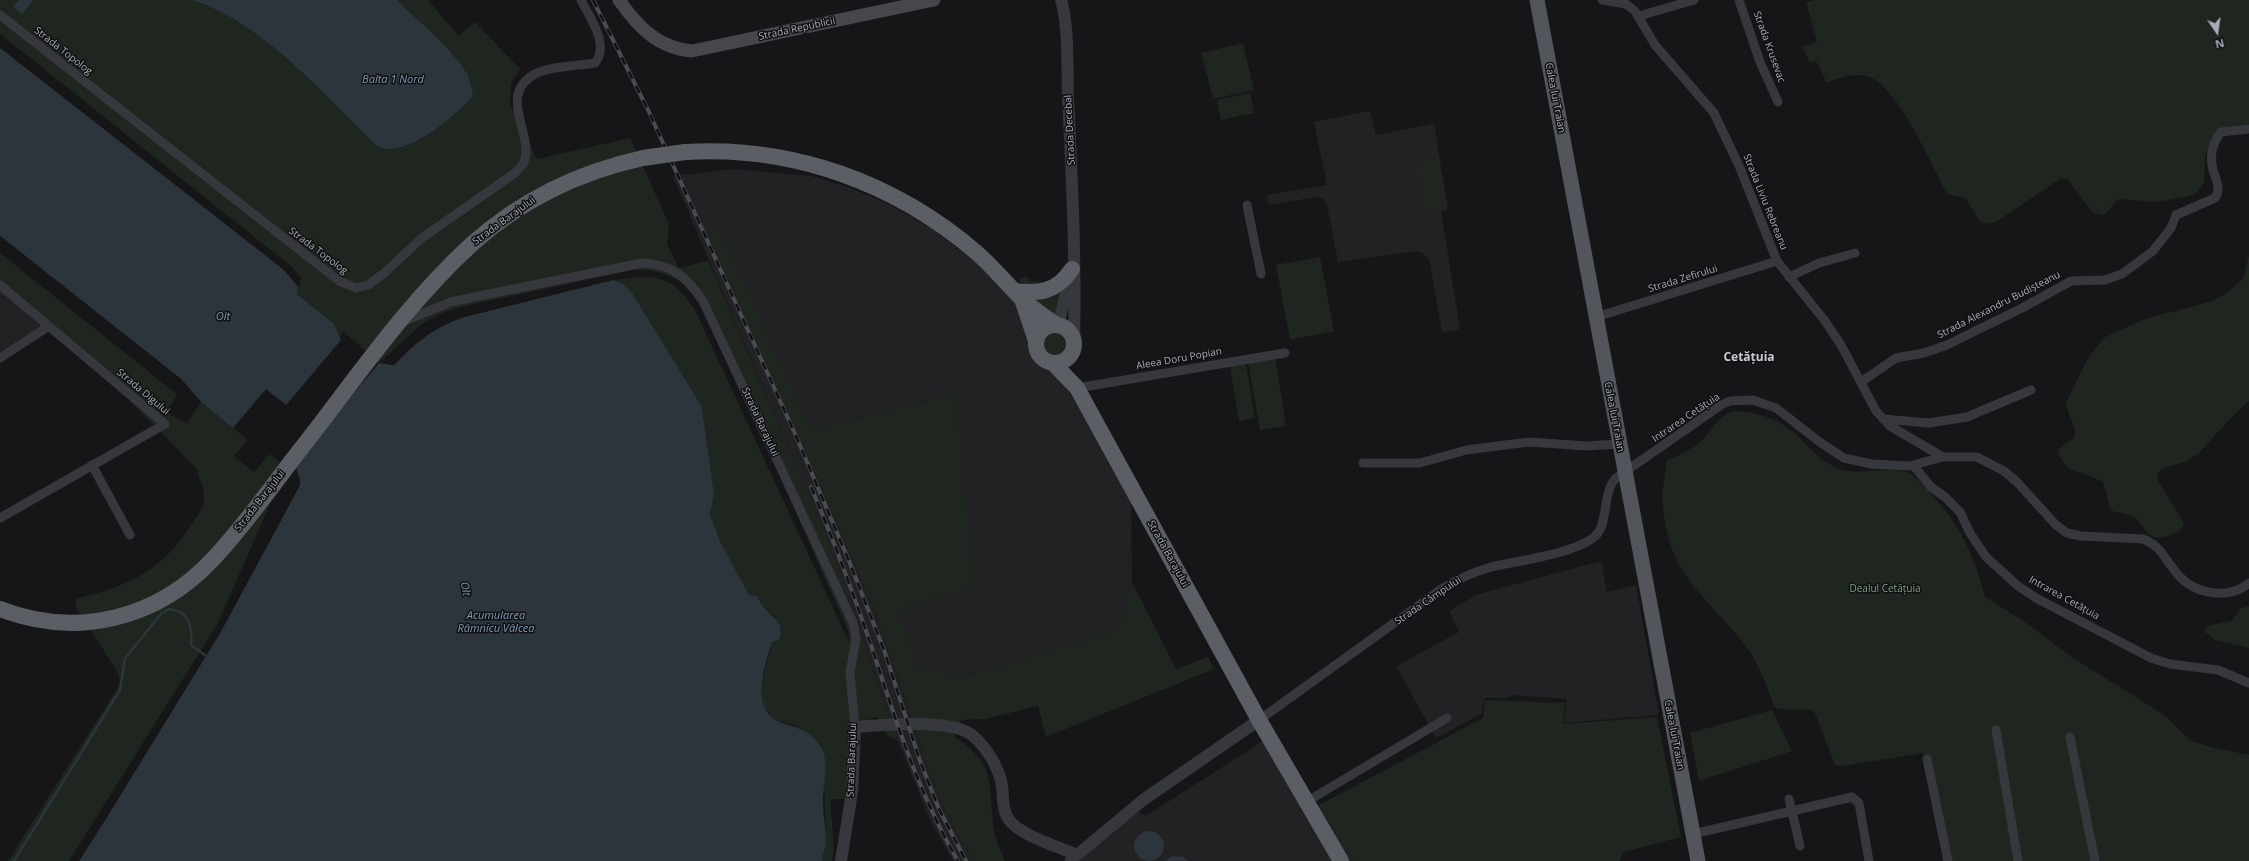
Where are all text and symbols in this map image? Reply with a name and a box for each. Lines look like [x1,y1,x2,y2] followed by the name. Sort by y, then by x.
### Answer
[1751,10,1787,84] street label: Strada Krusevac
[2197,12,2237,52] north arrow
[758,15,836,43] street label: Strada Republicii
[31,25,95,77] street label: Strada Topolog
[2214,36,2226,52] text: N
[1542,62,1568,134] street label: Calea lui Traian
[362,73,424,87] water label: Balta 1 Nord
[1062,95,1078,165] street label: Strada Decebal
[1740,152,1790,252] street label: Strada Liviu Rebreanu
[470,194,538,248] street label: Strada Barajului
[286,225,350,277] street label: Strada Topolog
[1647,263,1719,295] street label: Strada Zefirului
[1936,269,2062,341] street label: Strada Alexandru Budișteanu
[216,310,230,324] water label: Olt
[1135,346,1223,372] street label: Aleea Doru Popian
[1723,351,1775,365] district label: Cetățuia
[114,366,172,418] street label: Strada Digului
[1601,381,1627,453] street label: Calea lui Traian
[739,386,781,458] street label: Strada Barajului
[1650,391,1722,445] street label: Intrarea Cetățuia
[232,468,288,534] street label: Strada Barajului
[1145,519,1191,589] street label: Strada Barajului
[1393,574,1463,628] street label: Strada Câmpului
[2027,574,2101,622] street label: Intrarea Cetățuia
[457,581,473,597] water label: Olt
[1849,583,1921,595] park label: Dealul Cetățuia
[457,609,535,635] water label: Acumularea Râmnicu Vâlcea
[1661,699,1687,771] street label: Calea lui Traian
[845,723,859,797] street label: Strada Barajului

